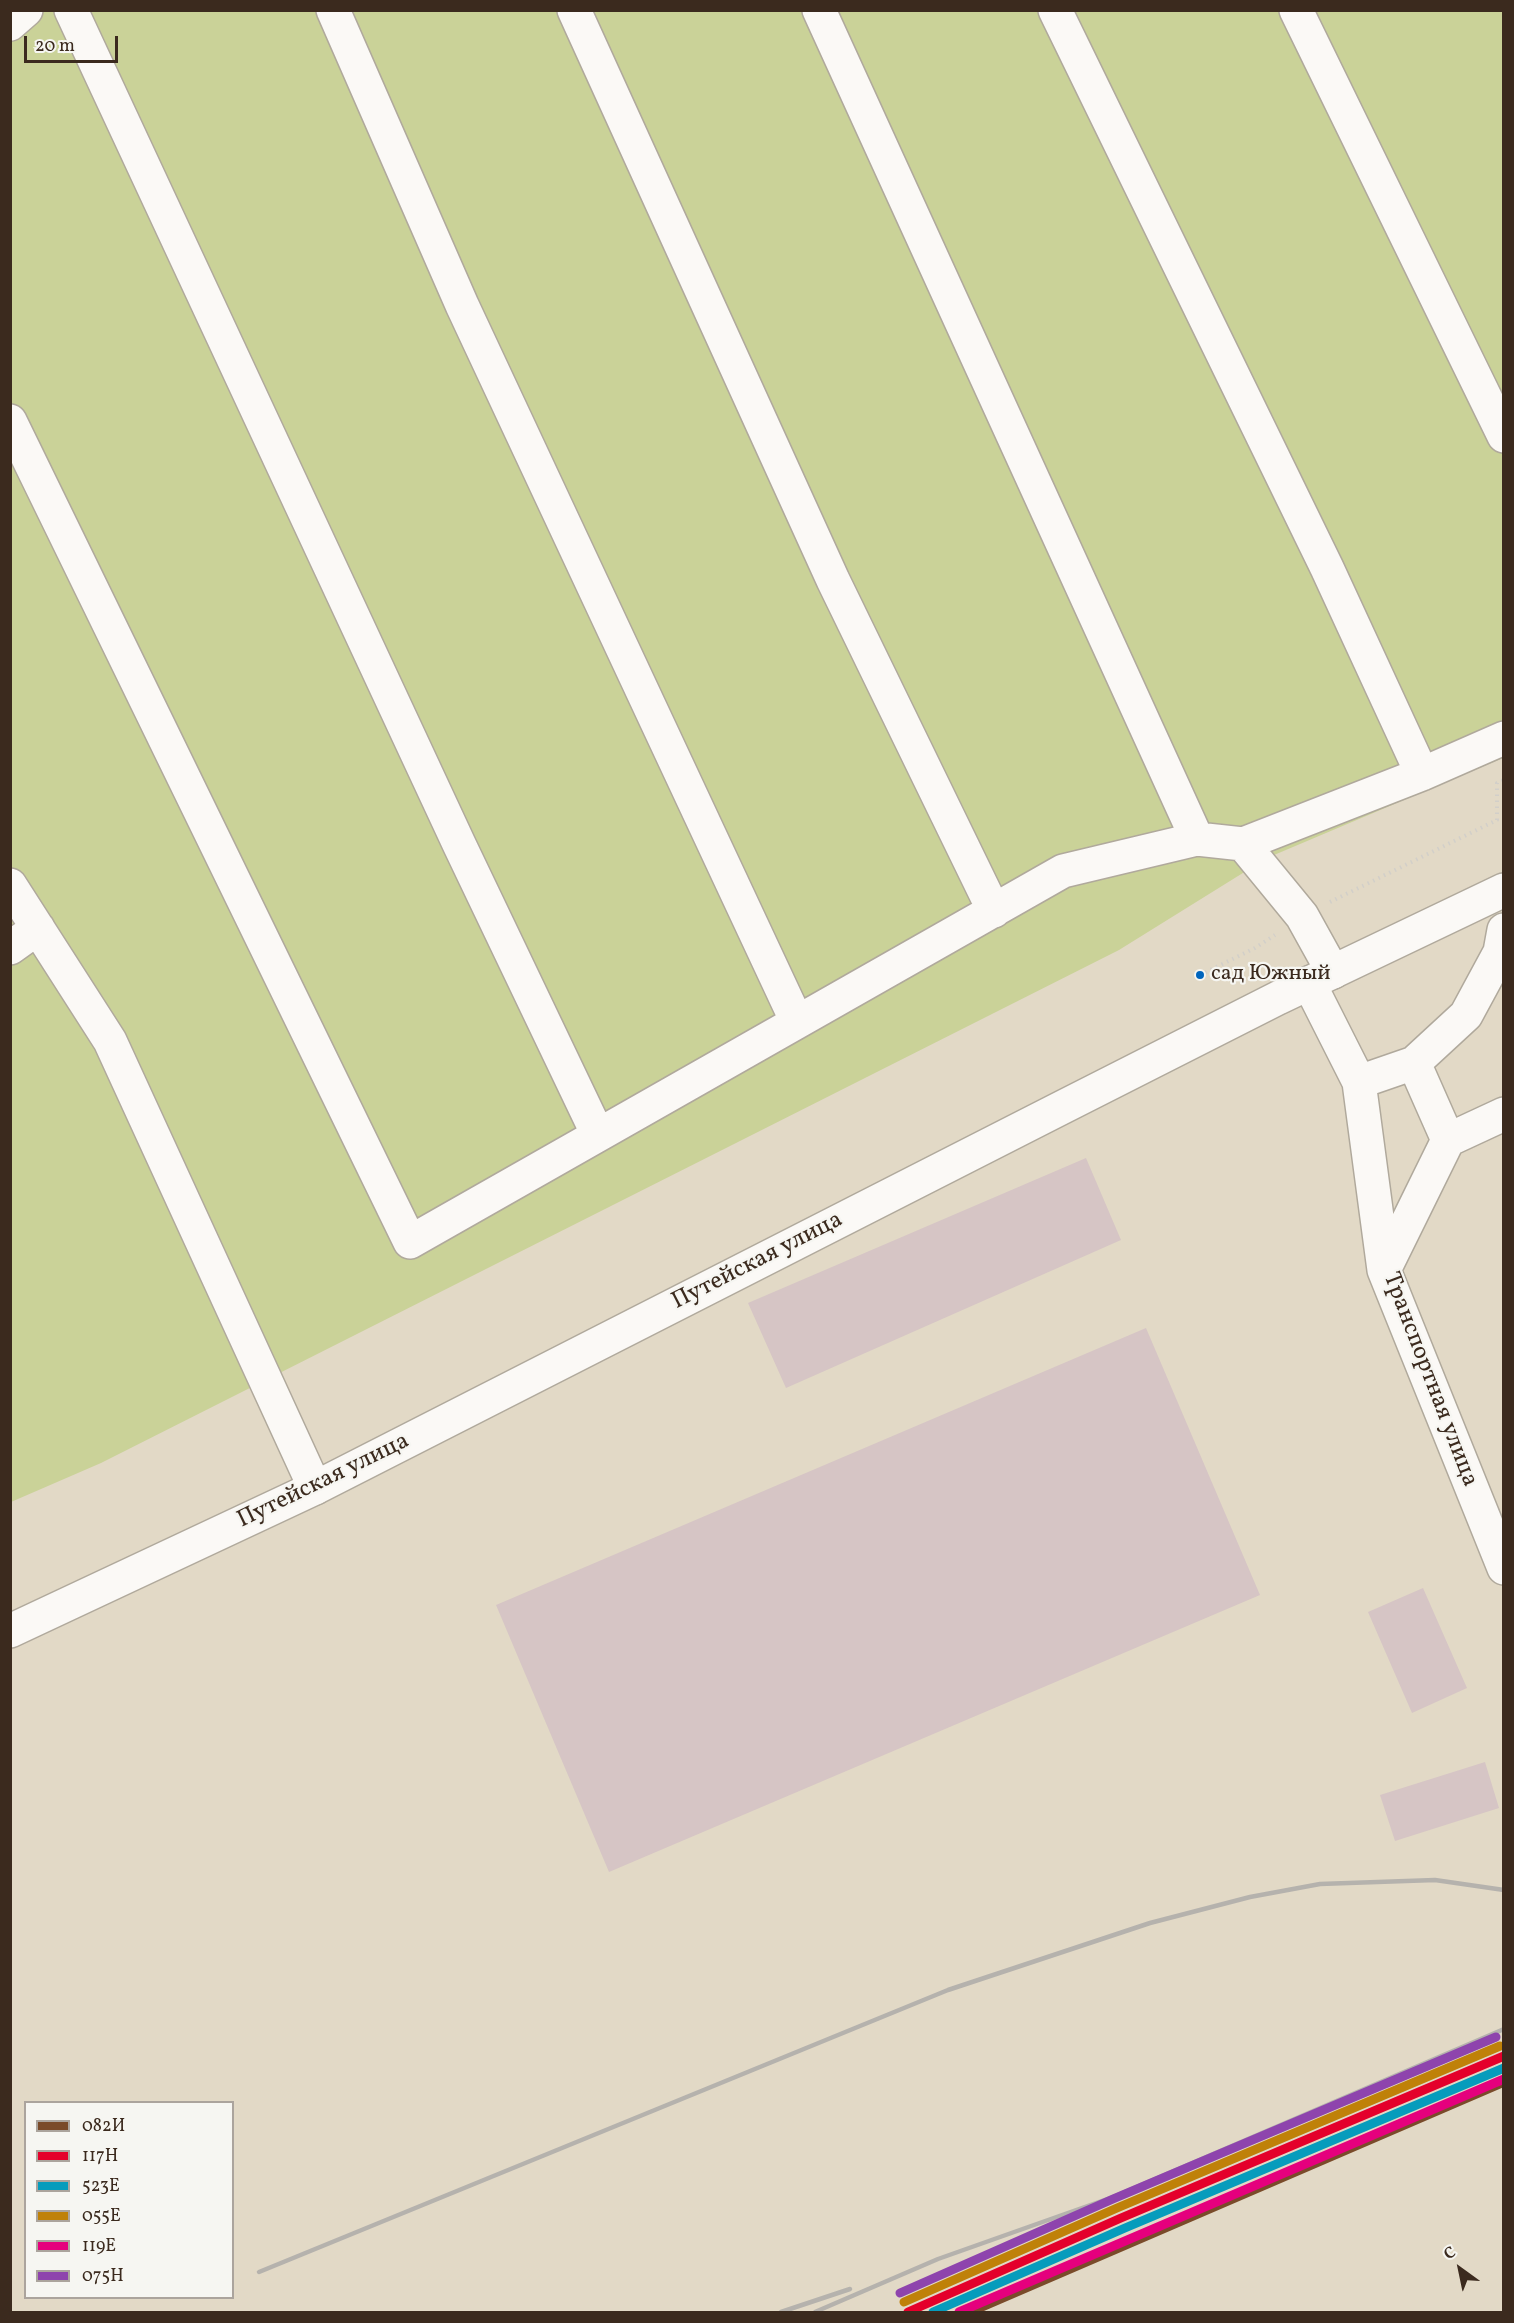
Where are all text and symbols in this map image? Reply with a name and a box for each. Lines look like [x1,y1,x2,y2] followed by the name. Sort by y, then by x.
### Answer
[27,24,122,62] scale bar
[35,34,75,59] text: 20 m
[1211,962,1331,988] place label: сад Южный
[1194,969,1206,981] marker: сад Южный
[668,1207,848,1317] street label: Путейская улица
[1375,1269,1483,1491] street label: Транспортная улица
[233,1428,415,1536] street label: Путейская улица
[24,2101,234,2299] legend
[82,2114,125,2139] text: 082И
[82,2144,118,2169] text: 117Н
[82,2174,120,2199] text: 523Е
[82,2204,121,2229] text: 055Е
[82,2234,116,2259] text: 119Е
[1430,2239,1490,2299] north arrow
[1440,2242,1460,2266] text: С
[82,2264,124,2289] text: 075Н

